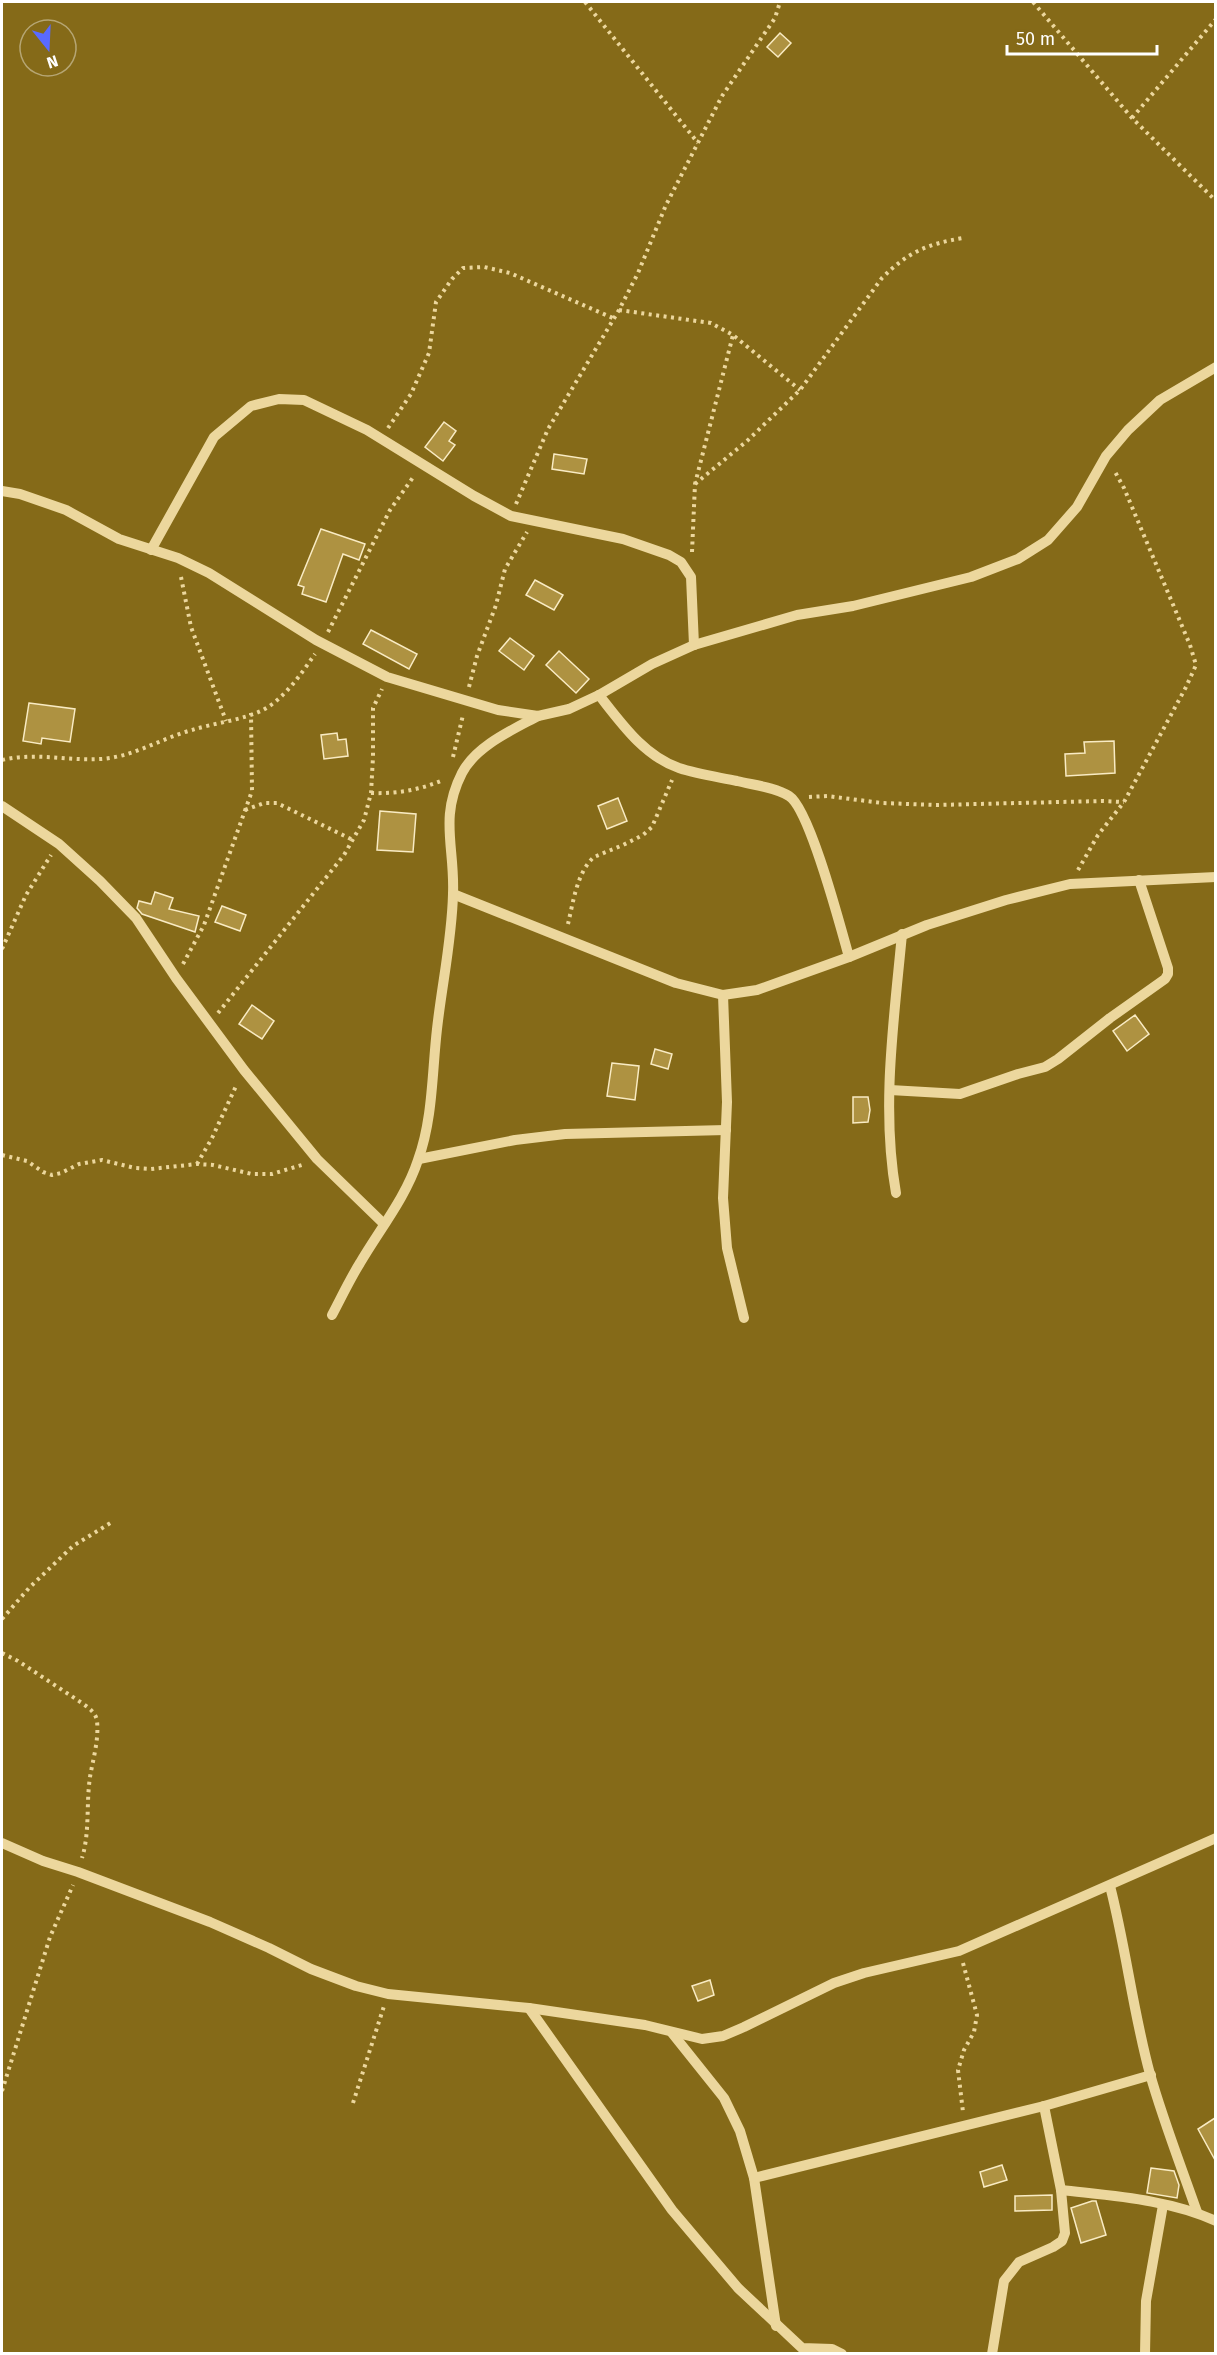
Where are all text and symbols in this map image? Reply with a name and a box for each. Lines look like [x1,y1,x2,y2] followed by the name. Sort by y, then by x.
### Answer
[18,18,78,78] north arrow
[1007,18,1157,56] scale bar
[1016,28,1055,50] text: 50 m
[45,51,60,72] text: N

